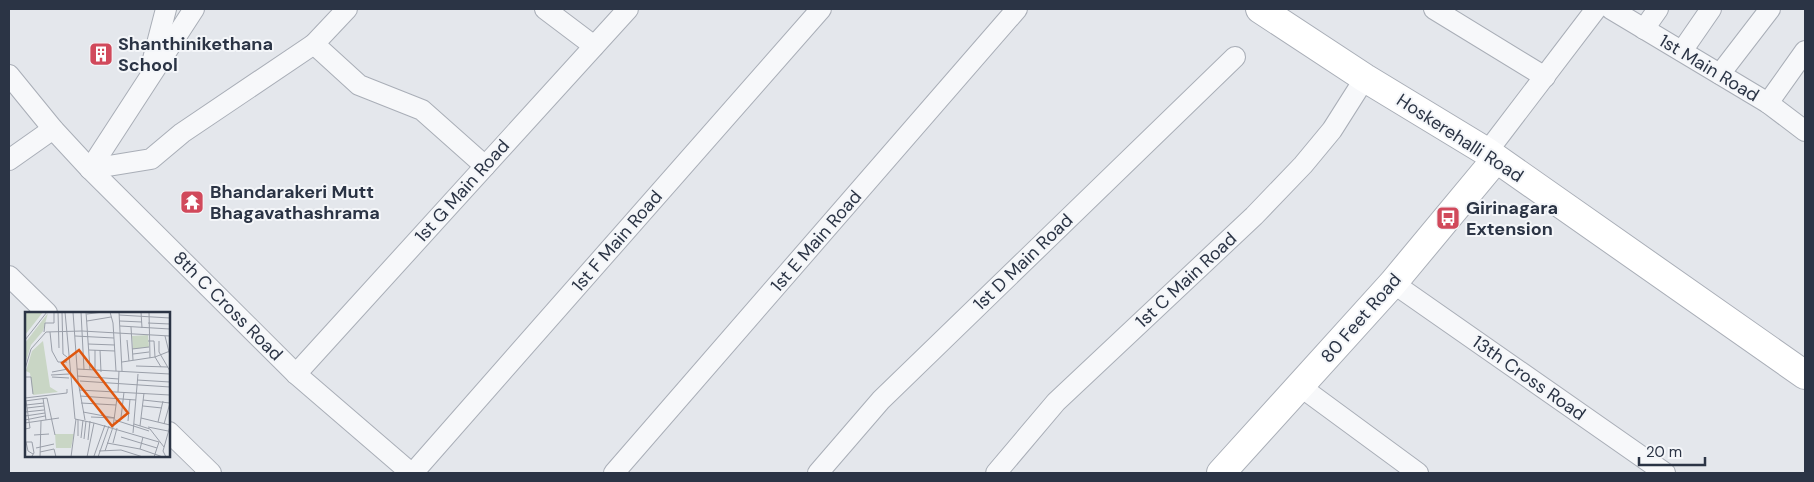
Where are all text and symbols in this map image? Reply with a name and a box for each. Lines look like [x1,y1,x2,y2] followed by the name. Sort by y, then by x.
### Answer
[1655,29,1763,107] street label: 1st Main Road
[118,32,273,77] place label: Shanthinikethana School
[88,41,114,67] building icon: Shanthinikethana School
[1392,88,1528,188] street label: Hoskerehalli Road
[409,134,515,248] street label: 1st G Main Road
[210,180,380,225] place label: Bhandarakeri Mutt Bhagavathashrama
[566,185,668,297] street label: 1st F Main Road
[765,185,867,297] street label: 1st E Main Road
[179,189,205,215] temple icon: Bhandarakeri Mutt Bhagavathashrama
[1466,196,1558,241] place label: Girinagara Extension
[1435,205,1461,231] bus stop icon: Girinagara Extension
[968,208,1078,316] street label: 1st D Main Road
[1130,227,1242,333] street label: 1st C Main Road
[168,246,288,366] street label: 8th C Cross Road
[1315,268,1407,368] street label: 80 Feet Road
[25,312,170,457] inset map
[1468,330,1590,426] street label: 13th Cross Road
[1639,434,1705,466] scale bar
[1646,442,1682,462] text: 20 m

